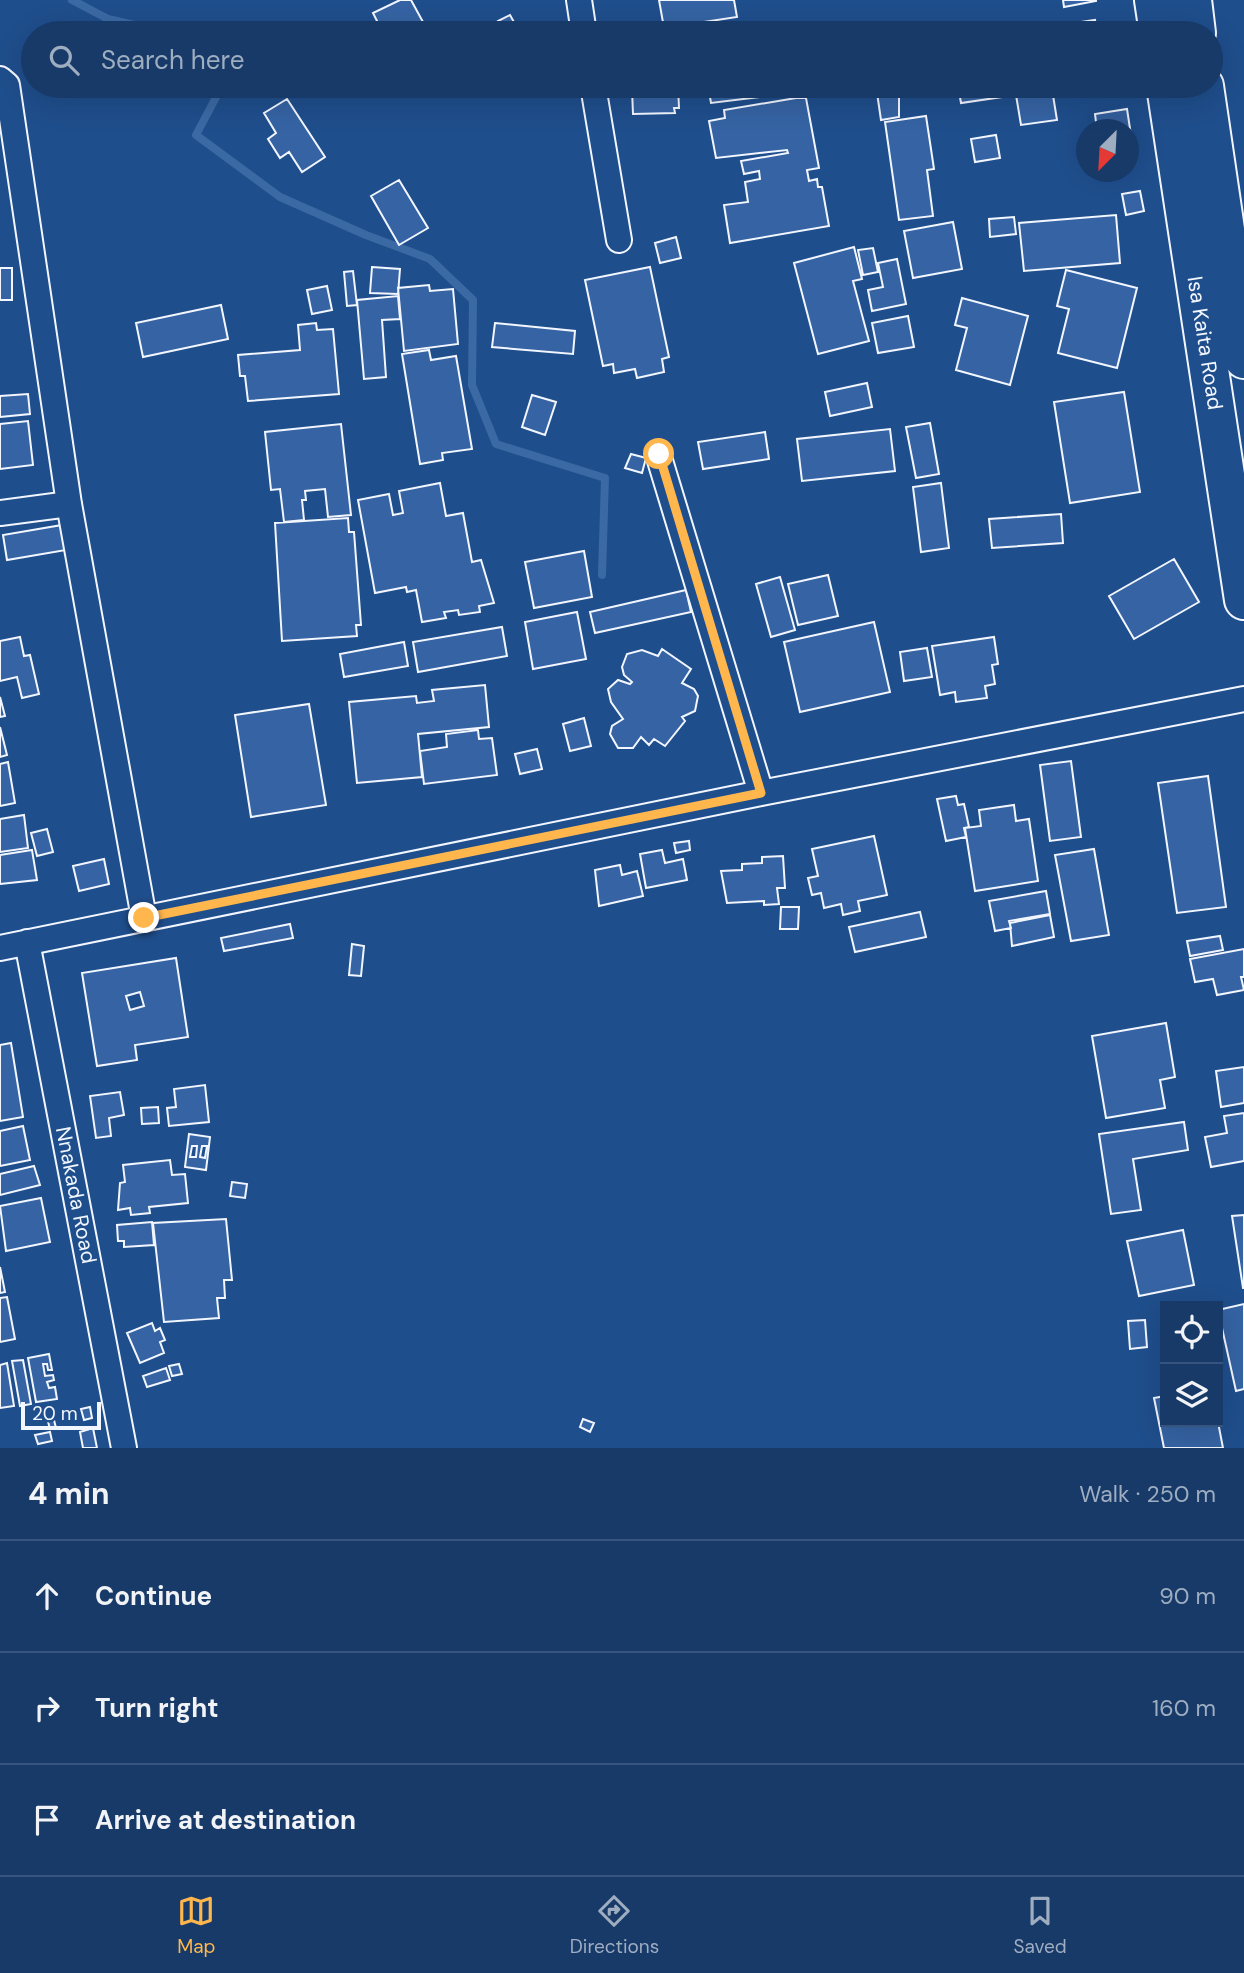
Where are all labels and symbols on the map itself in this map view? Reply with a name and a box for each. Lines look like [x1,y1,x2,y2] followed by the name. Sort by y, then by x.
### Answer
[1076,119,1139,182] north arrow
[1181,274,1229,412] street label: Isa Kaita Road
[643,438,674,469] route start
[128,902,159,933] route end
[49,1124,103,1266] street label: Nnakada Road
[21,1399,102,1431] scale bar

